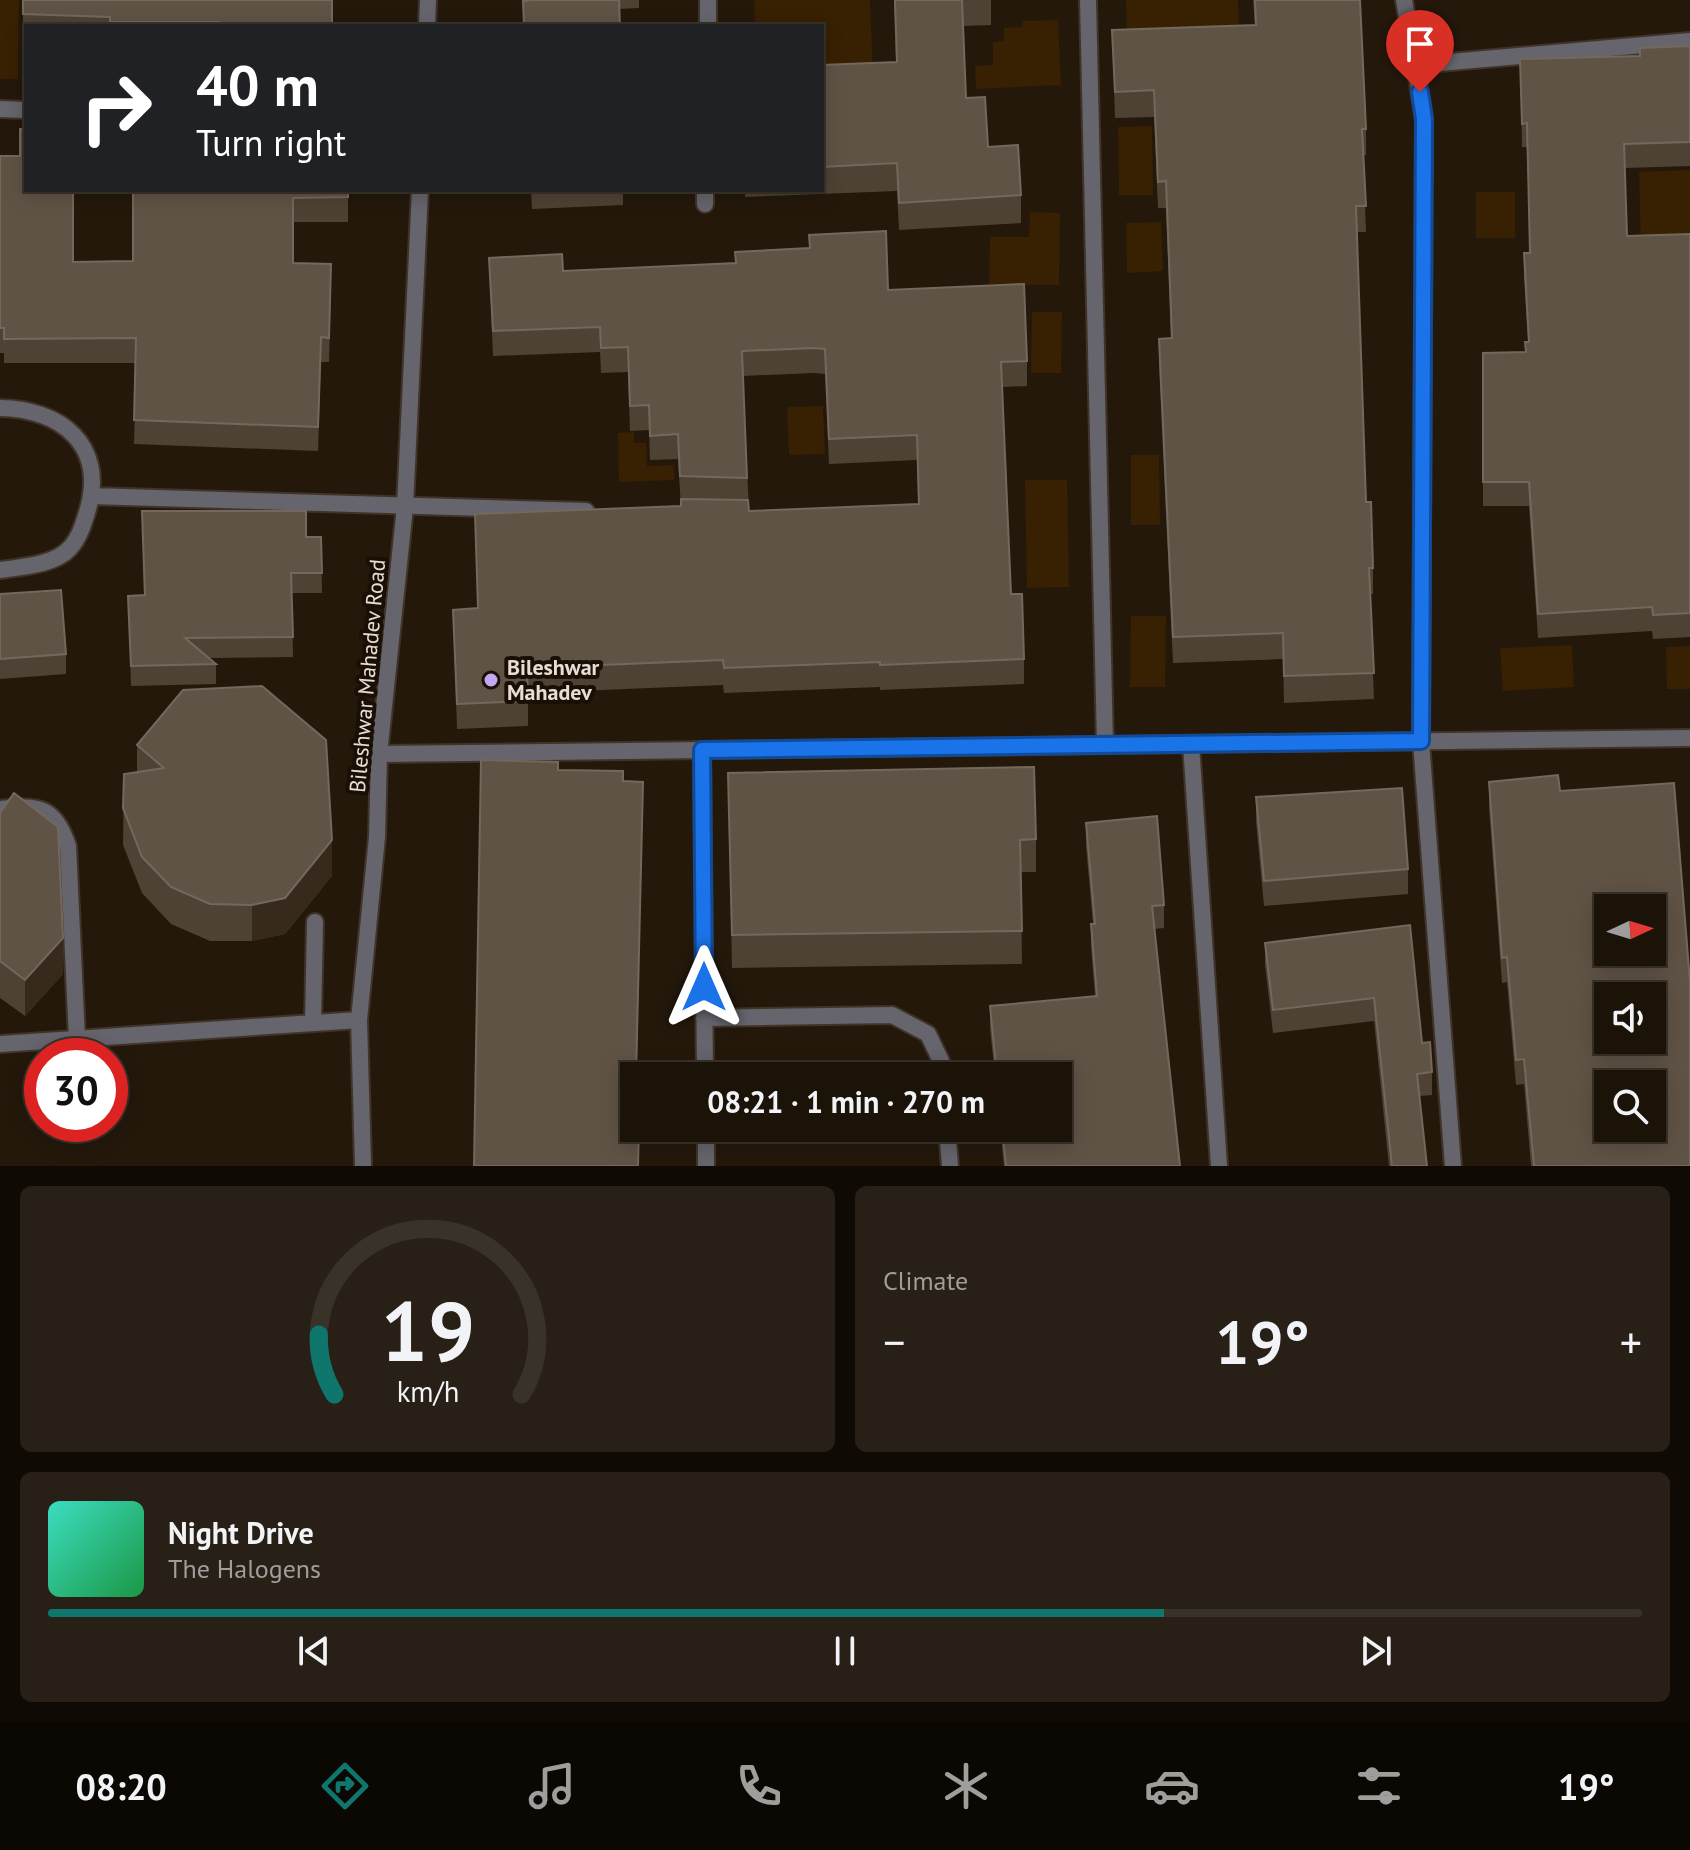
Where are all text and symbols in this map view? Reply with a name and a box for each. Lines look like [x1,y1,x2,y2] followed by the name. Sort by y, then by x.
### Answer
[1386,10,1454,92] pin
[1398,22,1442,66] icon: arrive
[196,49,319,121] text: 40 m
[64,56,168,160] icon: right
[196,119,346,166] text: Turn right
[343,558,391,794] street label: Bileshwar Mahadev Road
[507,653,600,706] place label: Bileshwar Mahadev
[482,671,500,689] marker: Bileshwar Mahadev
[1594,894,1666,966] north arrow
[1594,894,1666,1142] map controls
[662,945,746,1029] position arrow
[1594,982,1666,1054] button: sound
[24,1038,128,1142] speed limit sign: 30
[1594,1070,1666,1142] button: search
[707,1082,985,1121] text: 08:21 · 1 min · 270 m
[883,1264,968,1297] text: Climate
[380,1276,475,1384] text: 19
[1215,1303,1310,1381] text: 19°
[883,1313,905,1370] text: −
[1620,1313,1642,1370] text: +
[396,1373,459,1410] text: km/h
[168,1513,314,1552] text: Night Drive
[168,1552,321,1585] text: The Halogens
[292,1629,336,1673] icon: previous
[823,1629,867,1673] icon: pause
[1354,1629,1398,1673] icon: next
[317,1758,373,1814] icon: directions
[524,1758,580,1814] icon: music
[731,1758,787,1814] icon: phone
[938,1758,994,1814] icon: climate
[1144,1758,1200,1814] icon: car
[1351,1758,1407,1814] icon: filters
[75,1763,167,1810] text: 08:20
[1558,1763,1615,1810] text: 19°

